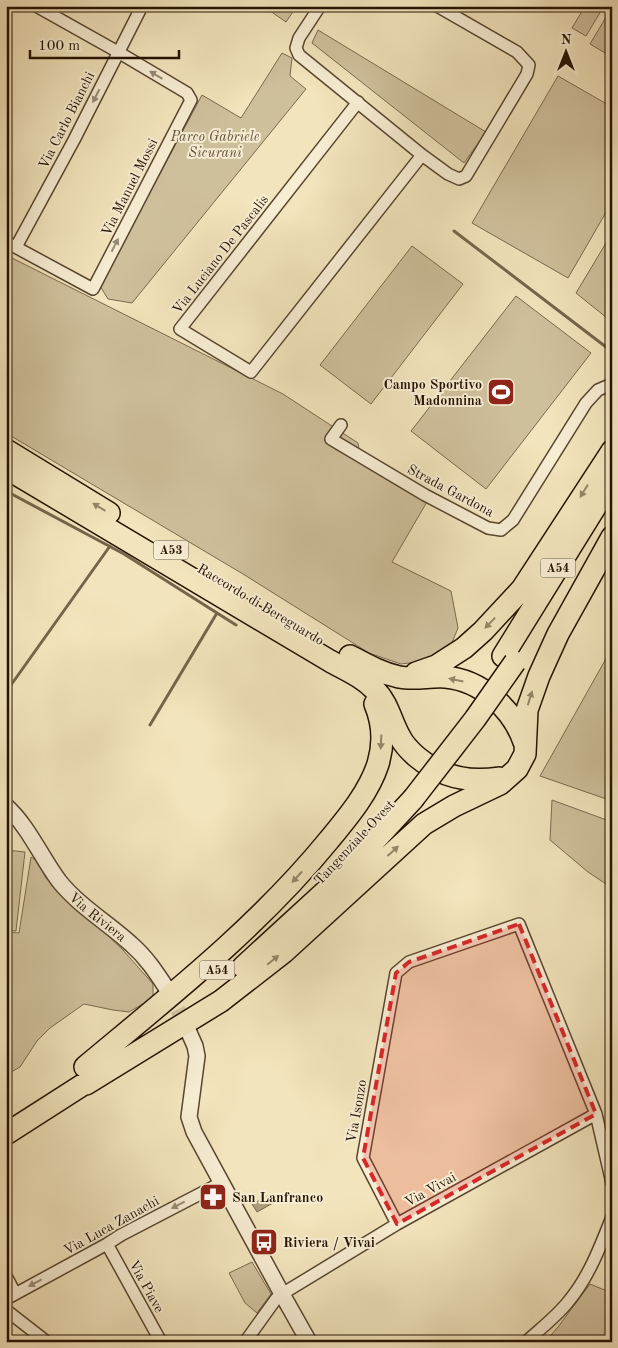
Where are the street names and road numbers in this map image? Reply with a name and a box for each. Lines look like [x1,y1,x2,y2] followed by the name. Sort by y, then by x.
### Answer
[36,69,97,171] street label: Via Carlo Bianchi
[99,136,161,238] street label: Via Manuel Mossi
[170,192,271,317] street label: Via Luciano De Pascalis
[405,462,496,520] street label: Strada Gardona
[154,540,188,560] road number: A53
[540,558,576,578] road number: A54
[195,561,326,648] street label: Raccordo di Bereguardo
[312,798,398,888] street label: Tangenziale Ovest
[66,890,129,945] street label: Via Riviera
[200,960,234,980] road number: A54
[345,1078,369,1144] street label: Via Isonzo
[402,1170,459,1210] street label: Via Vivai
[61,1194,162,1258] street label: Via Luca Zanachi
[126,1258,166,1315] street label: Via Piave

